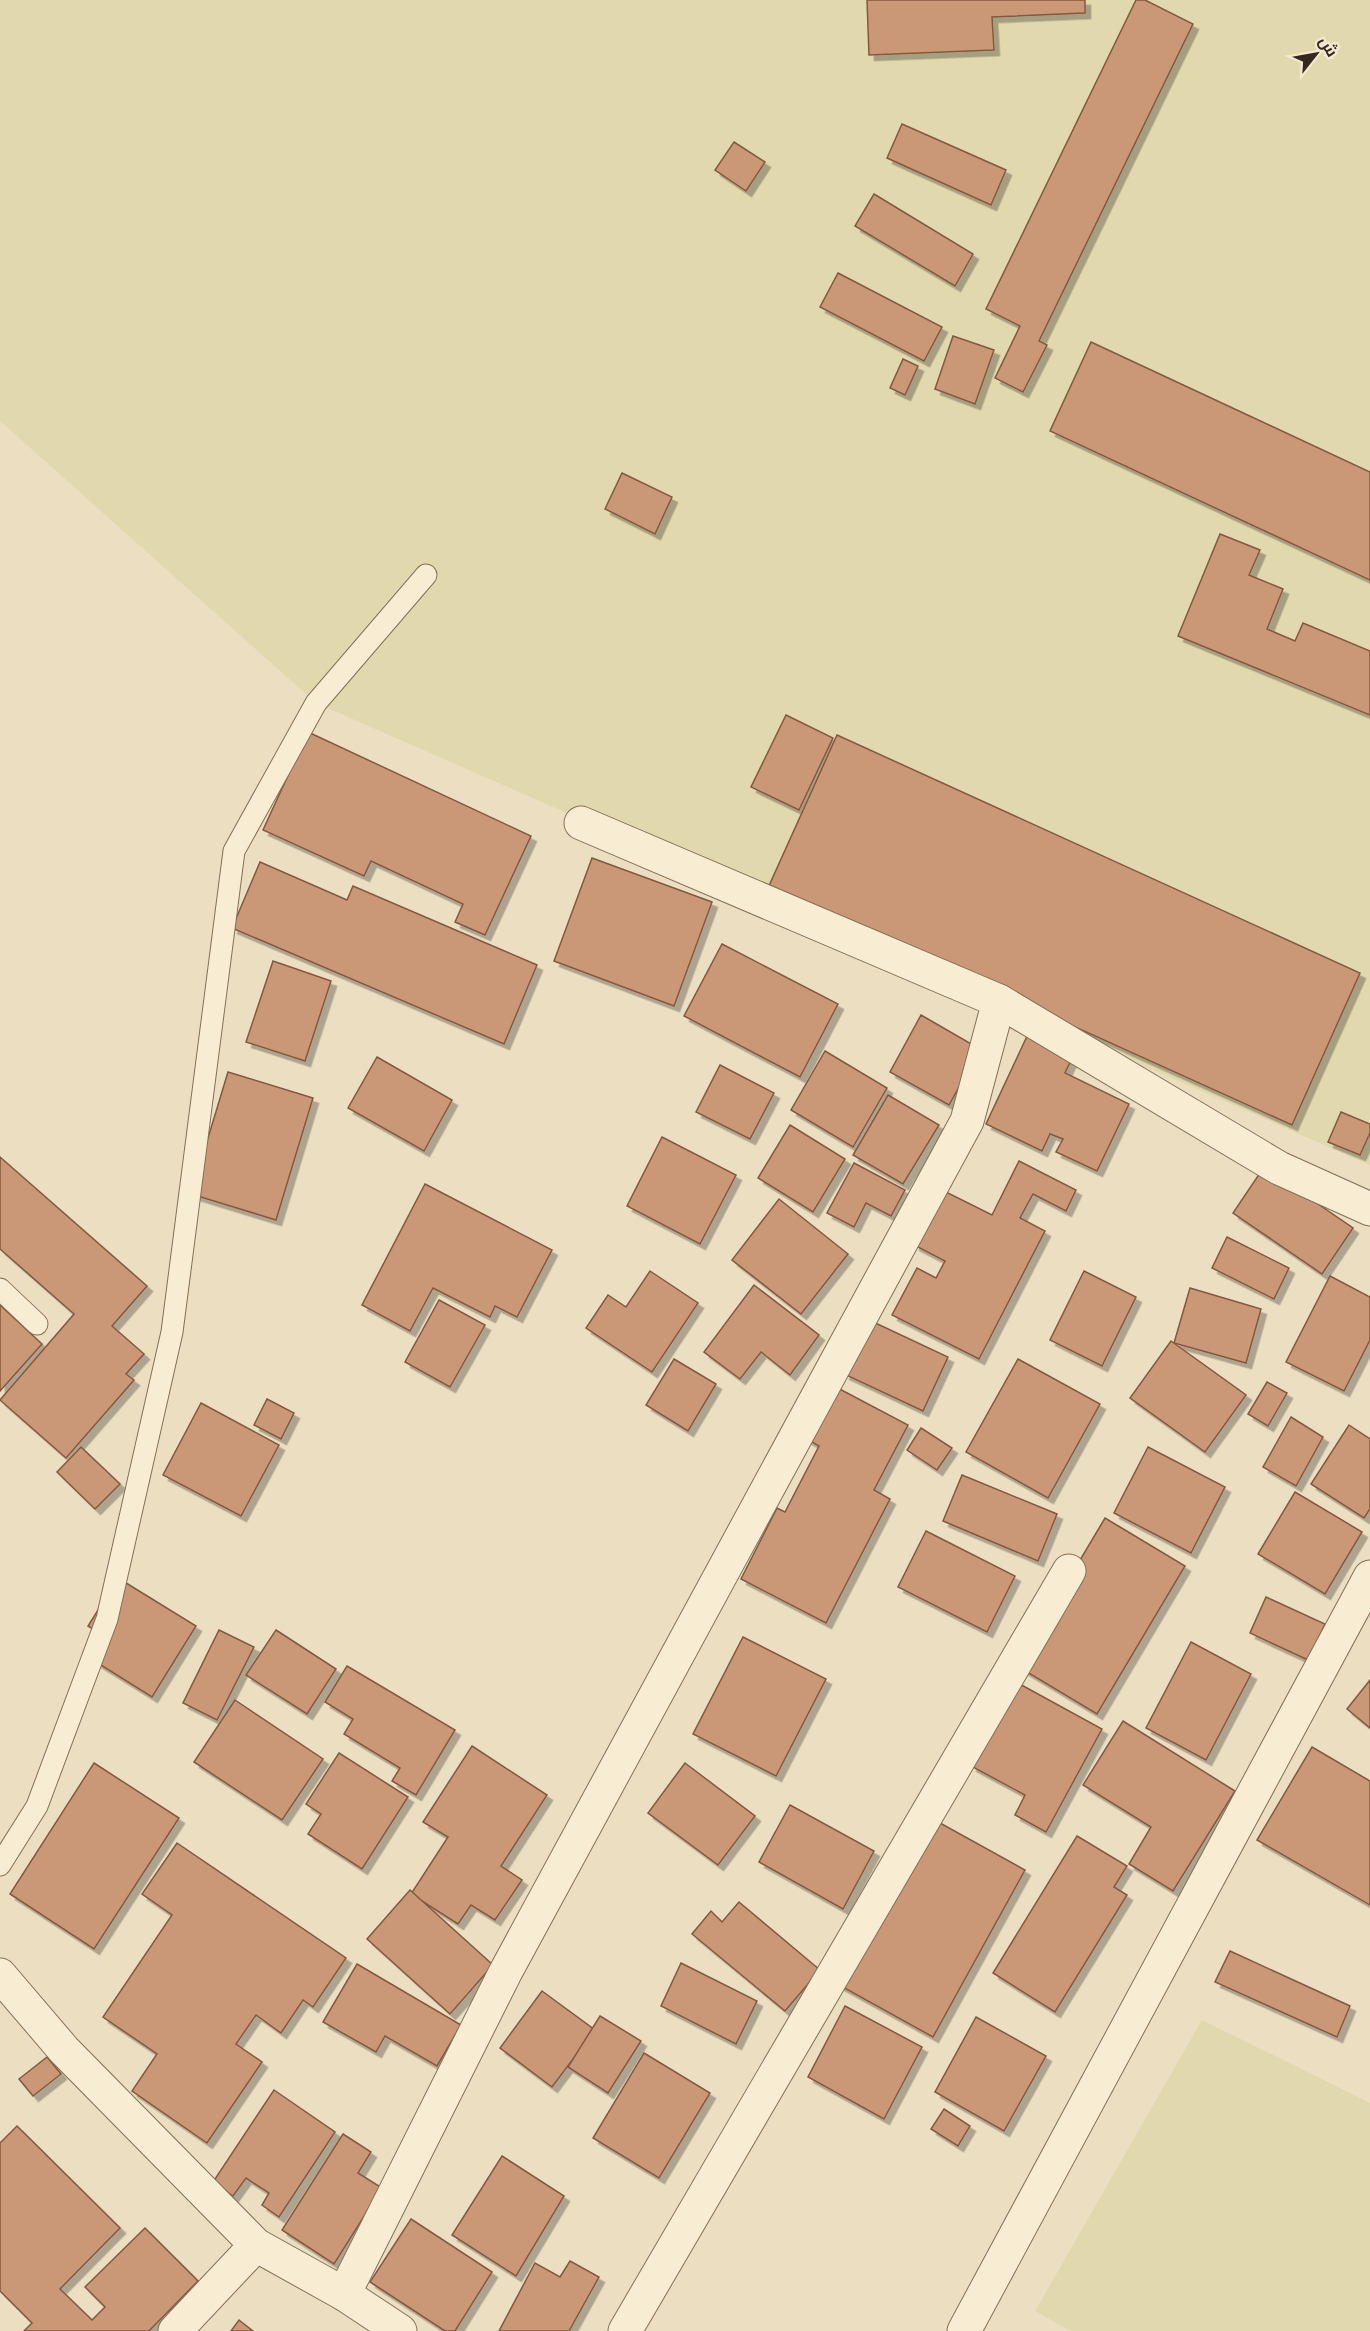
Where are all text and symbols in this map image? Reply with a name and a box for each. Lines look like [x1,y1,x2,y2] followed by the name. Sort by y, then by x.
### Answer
[1286,24,1346,84] north arrow
[1312,32,1344,62] text: ش

